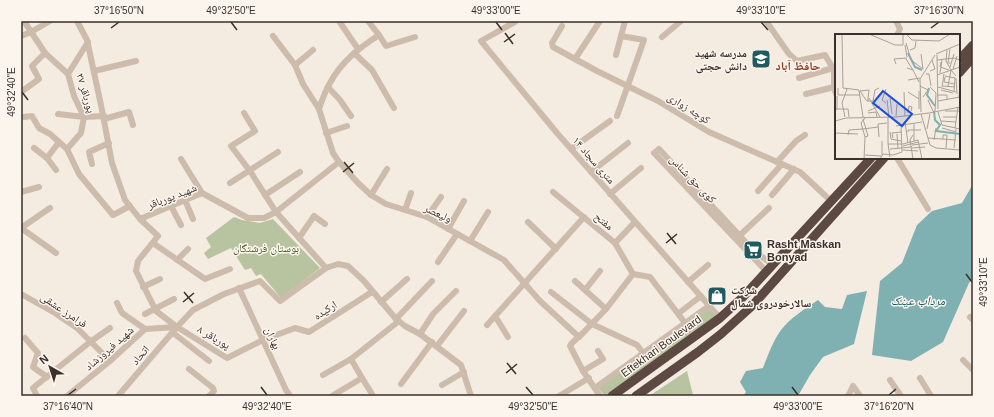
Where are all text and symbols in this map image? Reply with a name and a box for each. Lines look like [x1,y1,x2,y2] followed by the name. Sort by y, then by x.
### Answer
[94,5,144,16] text: 37°16'50"N
[206,5,256,16] text: 49°32'50"E
[471,5,521,16] text: 49°33'00"E
[736,5,786,16] text: 49°33'10"E
[914,5,964,16] text: 37°16'30"N
[835,34,960,159] inset map
[695,47,747,74] place label: مدرسه شهید دانش حجتی
[750,48,772,70] school or university icon: مدرسه شهید دانش حجتی
[775,59,821,73] district label: حافظ آباد
[6,67,17,117] text: 49°32'40"E
[73,72,98,115] street label: پورباقر ۲۷
[665,90,713,127] street label: کوچه زواری
[570,134,618,187] street label: ۱۴ متری سجاد
[667,153,719,206] street label: کوی حق شناس
[145,181,199,212] street label: شهید پورباقر
[421,201,454,225] street label: ولیعصر
[592,210,616,233] street label: مفتح
[767,238,841,263] place label: Rasht Maskan Bonyad
[742,239,764,261] supermarket icon: Rasht Maskan Bonyad
[233,242,299,255] park label: بوستان فرشتگان
[978,257,989,307] text: 49°33'10"E
[731,284,811,311] place label: شرکت سالارخودروی شمال
[706,285,728,307] shop icon: شرکت سالارخودروی شمال
[38,290,90,331] street label: فرامرز عشقی
[891,294,945,308] water label: مرداب عینک
[311,298,339,322] street label: ارکیده
[619,313,703,379] street label: Eftekhari Boulevard
[195,323,233,352] street label: پورباقر ۸
[82,324,136,373] street label: شهید فیروزشاد
[262,325,283,352] street label: بهاران
[129,343,151,367] street label: اتحاد
[30,347,70,387] north arrow
[37,352,51,366] text: N
[43,401,93,412] text: 37°16'40"N
[242,401,292,412] text: 49°32'40"E
[508,401,558,412] text: 49°32'50"E
[773,401,823,412] text: 49°33'00"E
[864,401,914,412] text: 37°16'20"N

